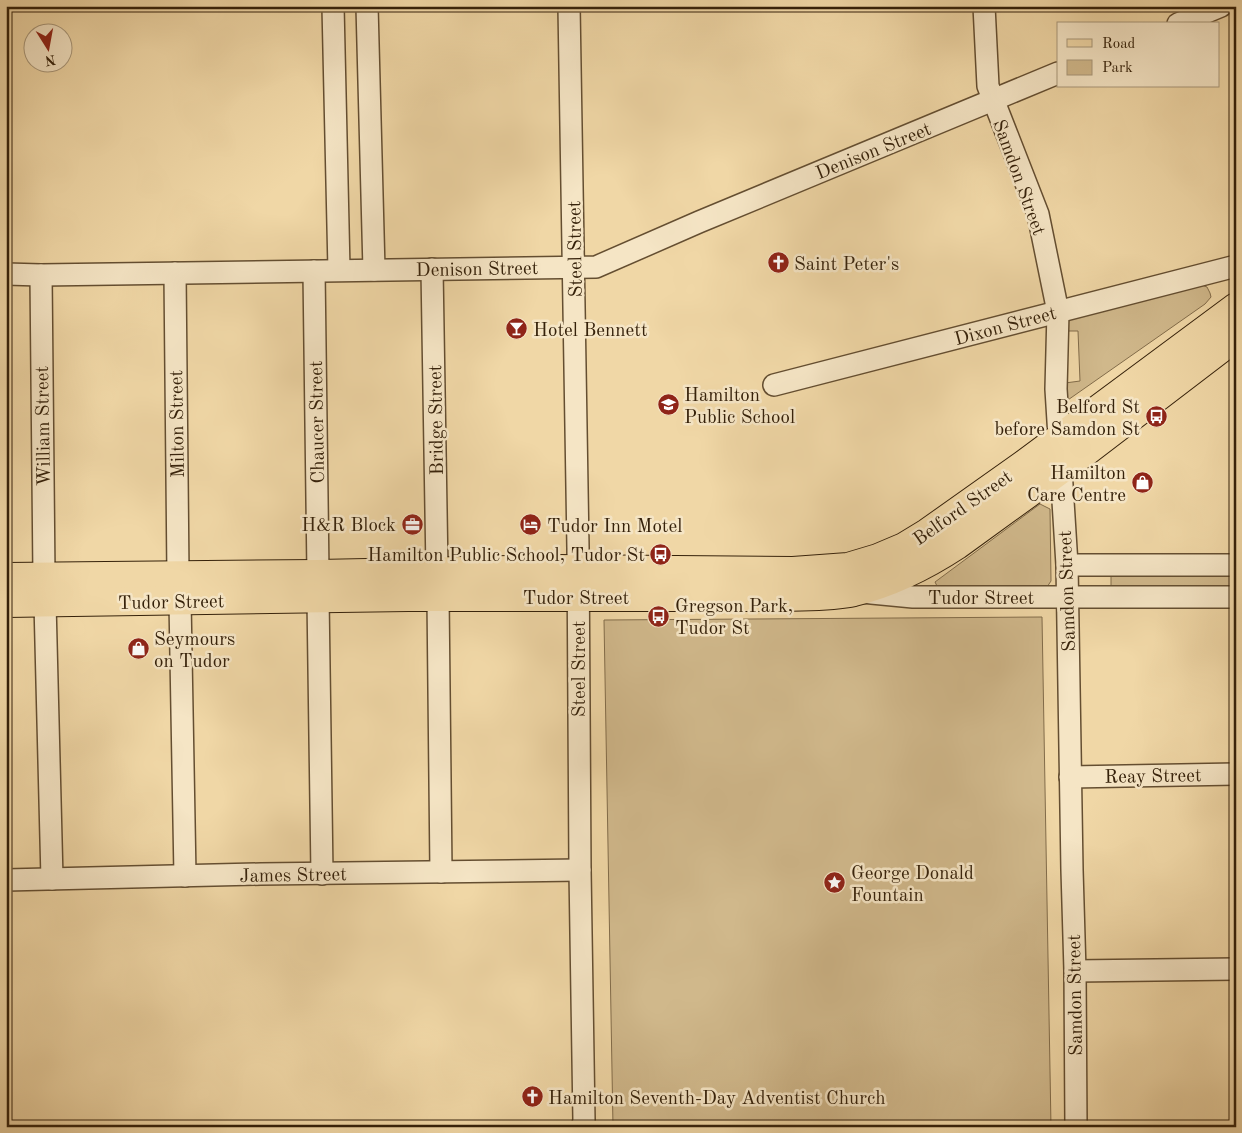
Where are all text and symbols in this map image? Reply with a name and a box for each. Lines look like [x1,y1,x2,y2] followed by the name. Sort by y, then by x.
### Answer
[22,22,72,72] north arrow
[1057,22,1220,88] legend
[1102,37,1136,52] text: Road
[43,52,57,68] text: N
[1102,61,1133,76] text: Park
[988,118,1047,238] street label: Samdon Street
[814,121,934,184] street label: Denison Street
[566,200,587,297] street label: Steel Street
[766,251,790,275] church icon: Saint Peter's
[794,256,899,275] place label: Saint Peter's
[416,260,538,281] street label: Denison Street
[953,305,1059,350] street label: Dixon Street
[505,317,529,341] bar icon: Hotel Bennett
[533,322,648,341] place label: Hotel Bennett
[308,360,329,484] street label: Chaucer Street
[427,364,448,475] street label: Bridge Street
[34,366,55,486] street label: William Street
[168,370,189,478] street label: Milton Street
[684,387,795,428] place label: Hamilton Public School
[656,393,680,417] school or university icon: Hamilton Public School
[994,399,1140,440] place label: Belford St before Samdon St
[1144,405,1168,429] bus stop icon: Belford St before Samdon St
[1027,465,1126,506] place label: Hamilton Care Centre
[910,468,1016,550] street label: Belford Street
[1130,471,1154,495] shop icon: Hamilton Care Centre
[400,512,424,536] office icon: H&R Block
[519,513,543,537] hotel icon: Tudor Inn Motel
[301,517,396,536] place label: H&R Block
[547,518,682,537] place label: Tudor Inn Motel
[1057,530,1080,652] street label: Samdon Street
[649,542,673,566] bus stop icon: Hamilton Public School, Tudor St
[367,547,645,566] place label: Hamilton Public School, Tudor St
[523,590,629,609] street label: Tudor Street
[928,590,1034,609] street label: Tudor Street
[118,593,224,614] street label: Tudor Street
[675,598,793,639] place label: Gregson Park, Tudor St
[647,604,671,628] bus stop icon: Gregson Park, Tudor St
[571,621,590,717] street label: Steel Street
[154,631,235,672] place label: Seymours on Tudor
[126,637,150,661] shop icon: Seymours on Tudor
[1104,767,1202,788] street label: Reay Street
[851,865,974,906] place label: George Donald Fountain
[239,866,347,887] street label: James Street
[823,871,847,895] place icon: George Donald Fountain
[1066,934,1087,1056] street label: Samdon Street
[520,1085,544,1109] church icon: Hamilton Seventh-Day Adventist Church
[548,1090,886,1109] place label: Hamilton Seventh-Day Adventist Church

